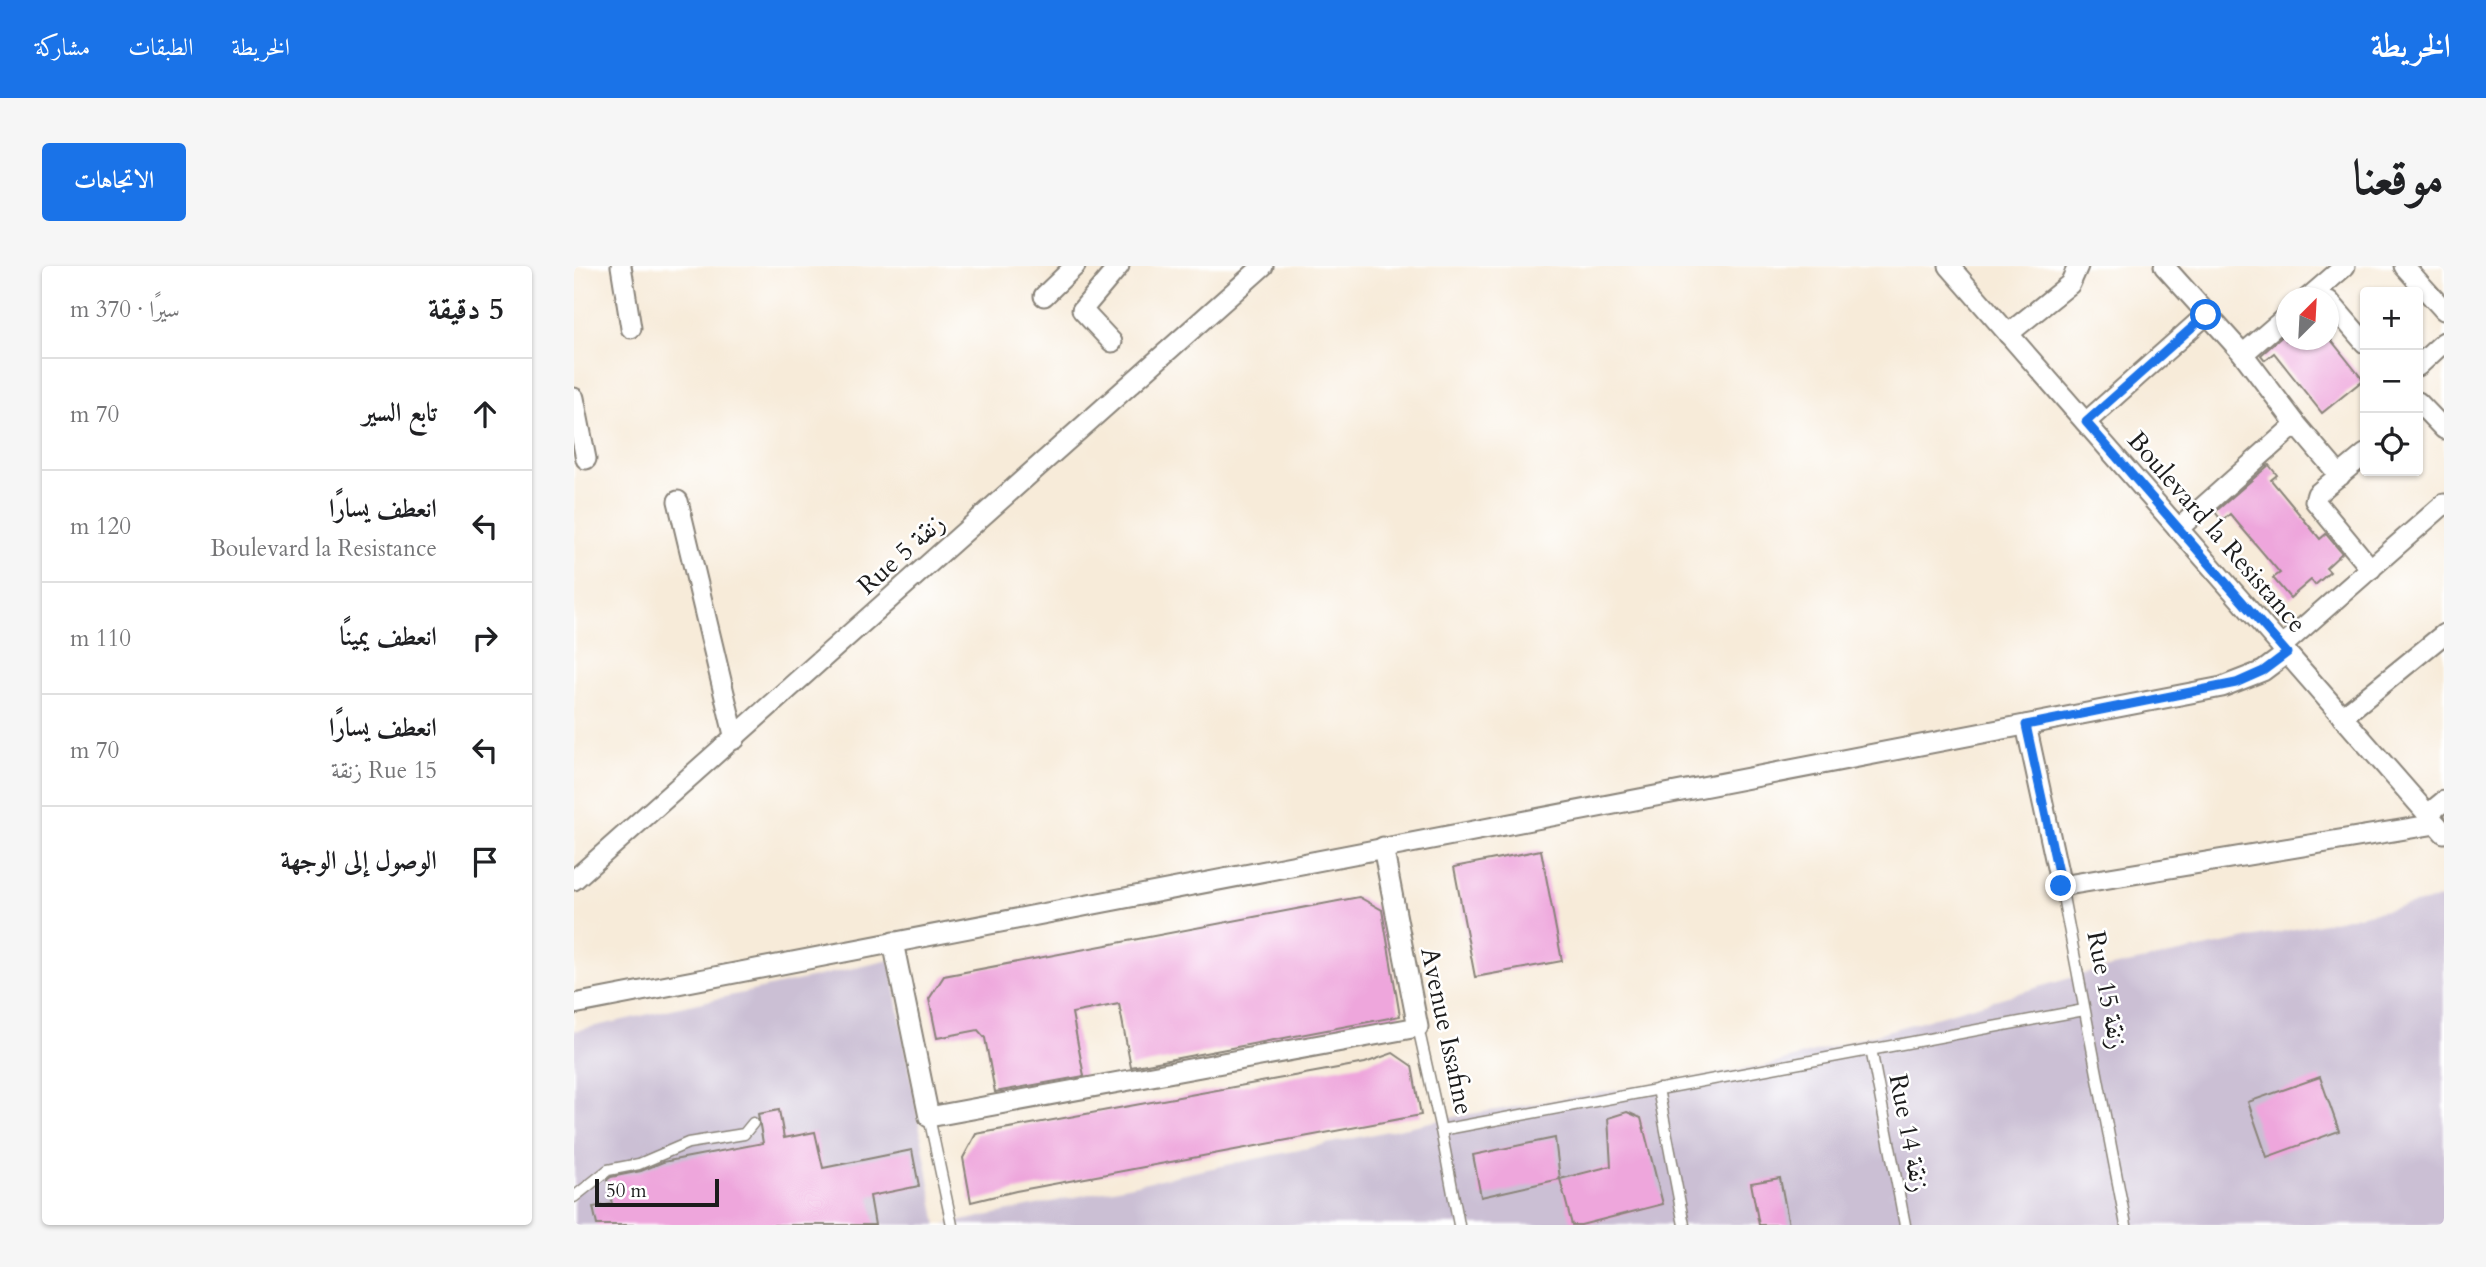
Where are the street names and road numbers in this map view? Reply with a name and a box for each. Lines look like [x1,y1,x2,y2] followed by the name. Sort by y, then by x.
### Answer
[2120,424,2314,640] street label: Boulevard la Resistance
[850,505,952,603] street label: Rue 5 زنقة
[2078,928,2136,1052] street label: Rue 15 زنقة
[1412,944,1482,1118] street label: Avenue Issafine
[1880,1071,1938,1195] street label: Rue 14 زنقة

